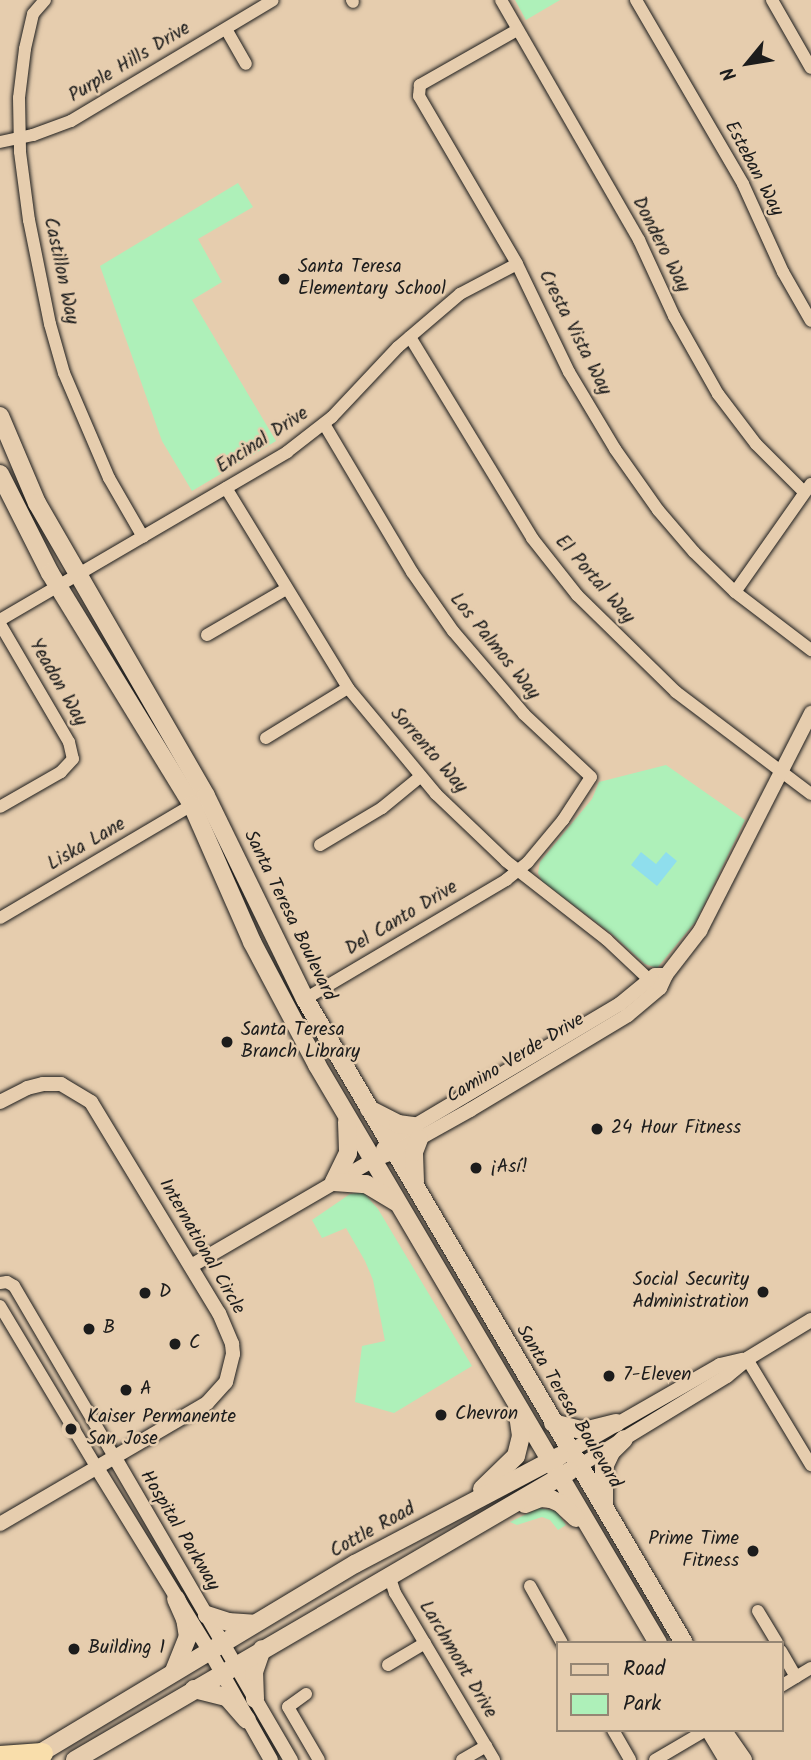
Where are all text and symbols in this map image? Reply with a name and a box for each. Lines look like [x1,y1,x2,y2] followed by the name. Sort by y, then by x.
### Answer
[65,18,195,108] street label: Purple Hills Drive
[713,28,783,98] north arrow
[714,61,746,86] text: N
[718,118,788,220] street label: Esteban Way
[626,193,694,297] street label: Dondero Way
[38,216,82,326] street label: Castillon Way
[298,257,446,301] place label: Santa Teresa Elementary School
[533,267,615,399] street label: Cresta Vista Way
[276,271,292,287] marker: Santa Teresa Elementary School
[213,403,313,479] street label: Encinal Drive
[549,531,639,629] street label: El Portal Way
[444,589,544,705] street label: Los Palmos Way
[23,635,91,731] street label: Yeadon Way
[385,703,471,799] street label: Sorrento Way
[44,814,130,876] street label: Liska Lane
[238,827,340,1005] street label: Santa Teresa Boulevard
[342,877,462,961] street label: Del Canto Drive
[443,1009,589,1109] street label: Camino Verde Drive
[241,1020,360,1064] place label: Santa Teresa Branch Library
[219,1034,235,1050] marker: Santa Teresa Branch Library
[611,1118,741,1140] place label: 24 Hour Fitness
[589,1121,605,1137] marker: 24 Hour Fitness
[490,1157,528,1179] place label: ¡Así!
[468,1160,484,1176] marker: ¡Así!
[153,1175,249,1319] street label: International Circle
[632,1270,749,1314] place label: Social Security Administration
[159,1282,171,1304] place label: D
[755,1284,771,1300] marker: Social Security Administration
[137,1285,153,1301] marker: D
[103,1318,115,1340] place label: B
[81,1321,97,1337] marker: B
[510,1321,626,1493] street label: Santa Teresa Boulevard
[189,1333,200,1355] place label: C
[167,1336,183,1352] marker: C
[623,1365,691,1387] place label: 7-Eleven
[601,1368,617,1384] marker: 7-Eleven
[140,1379,152,1401] place label: A
[118,1382,134,1398] marker: A
[455,1404,518,1426] place label: Chevron
[87,1407,236,1451] place label: Kaiser Permanente San Jose
[433,1407,449,1423] marker: Chevron
[61,1419,81,1439] marker: Kaiser Permanente San Jose
[134,1467,224,1595] street label: Hospital Parkway
[327,1498,419,1564] street label: Cottle Road
[648,1529,739,1573] place label: Prime Time Fitness
[745,1543,761,1559] marker: Prime Time Fitness
[413,1597,501,1723] street label: Larchmont Drive
[88,1638,165,1660] place label: Building 1
[66,1641,82,1657] marker: Building 1
[556,1641,783,1732] legend
[623,1653,665,1686] text: Road
[623,1688,661,1721] text: Park

